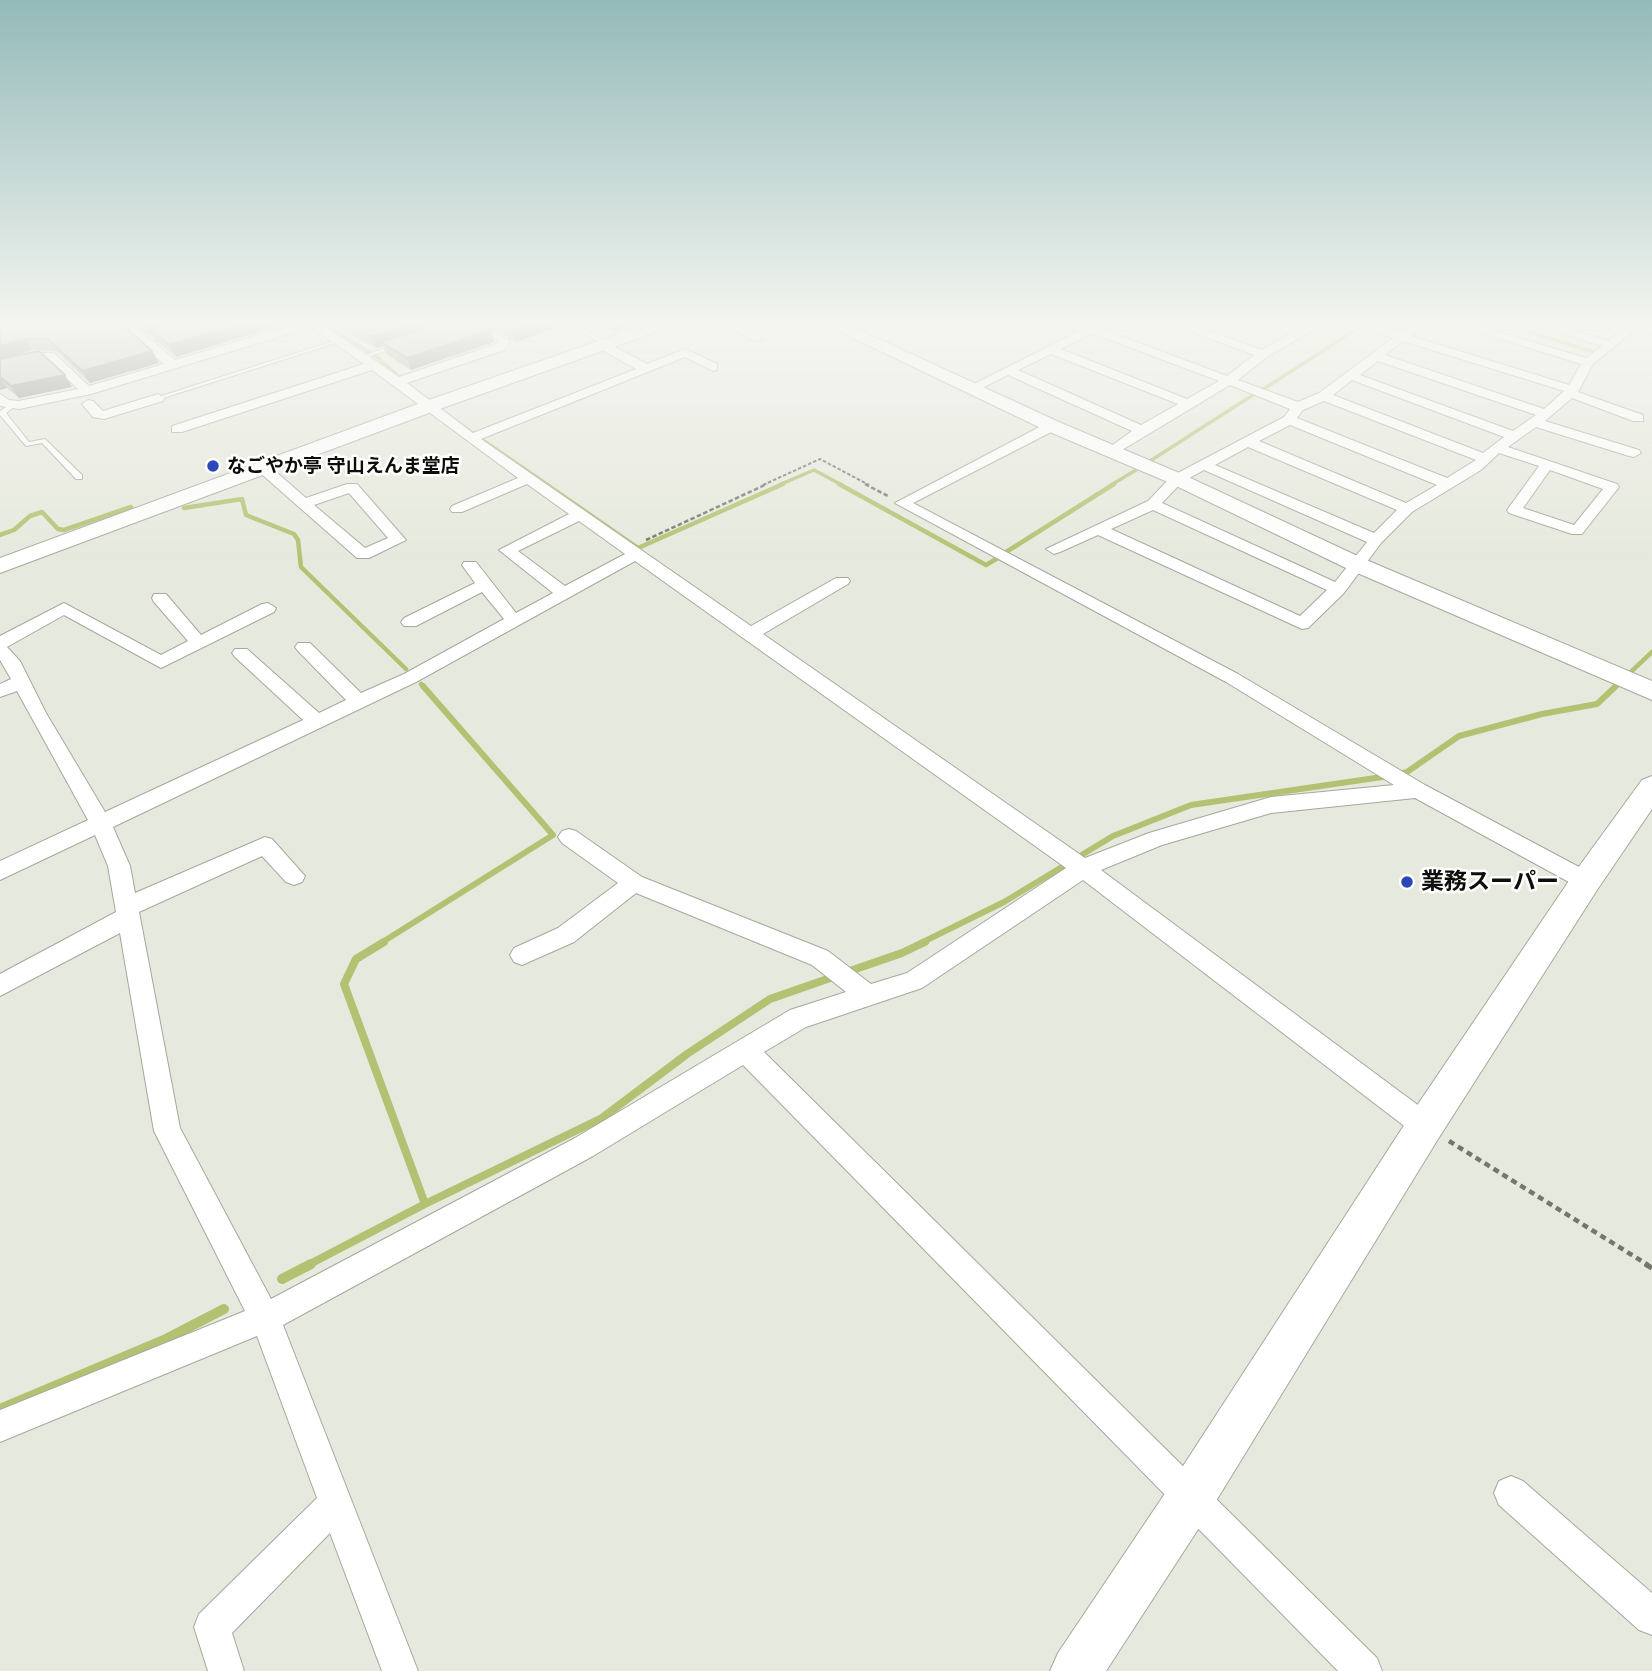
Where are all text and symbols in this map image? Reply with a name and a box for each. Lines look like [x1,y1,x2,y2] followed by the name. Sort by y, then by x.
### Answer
[227,455,460,477] place label: なごやか亭 守山えんま堂店
[205,458,221,474] marker: なごやか亭 守山えんま堂店
[1421,868,1559,896] place label: 業務スーパー
[1399,874,1415,890] marker: 業務スーパー

